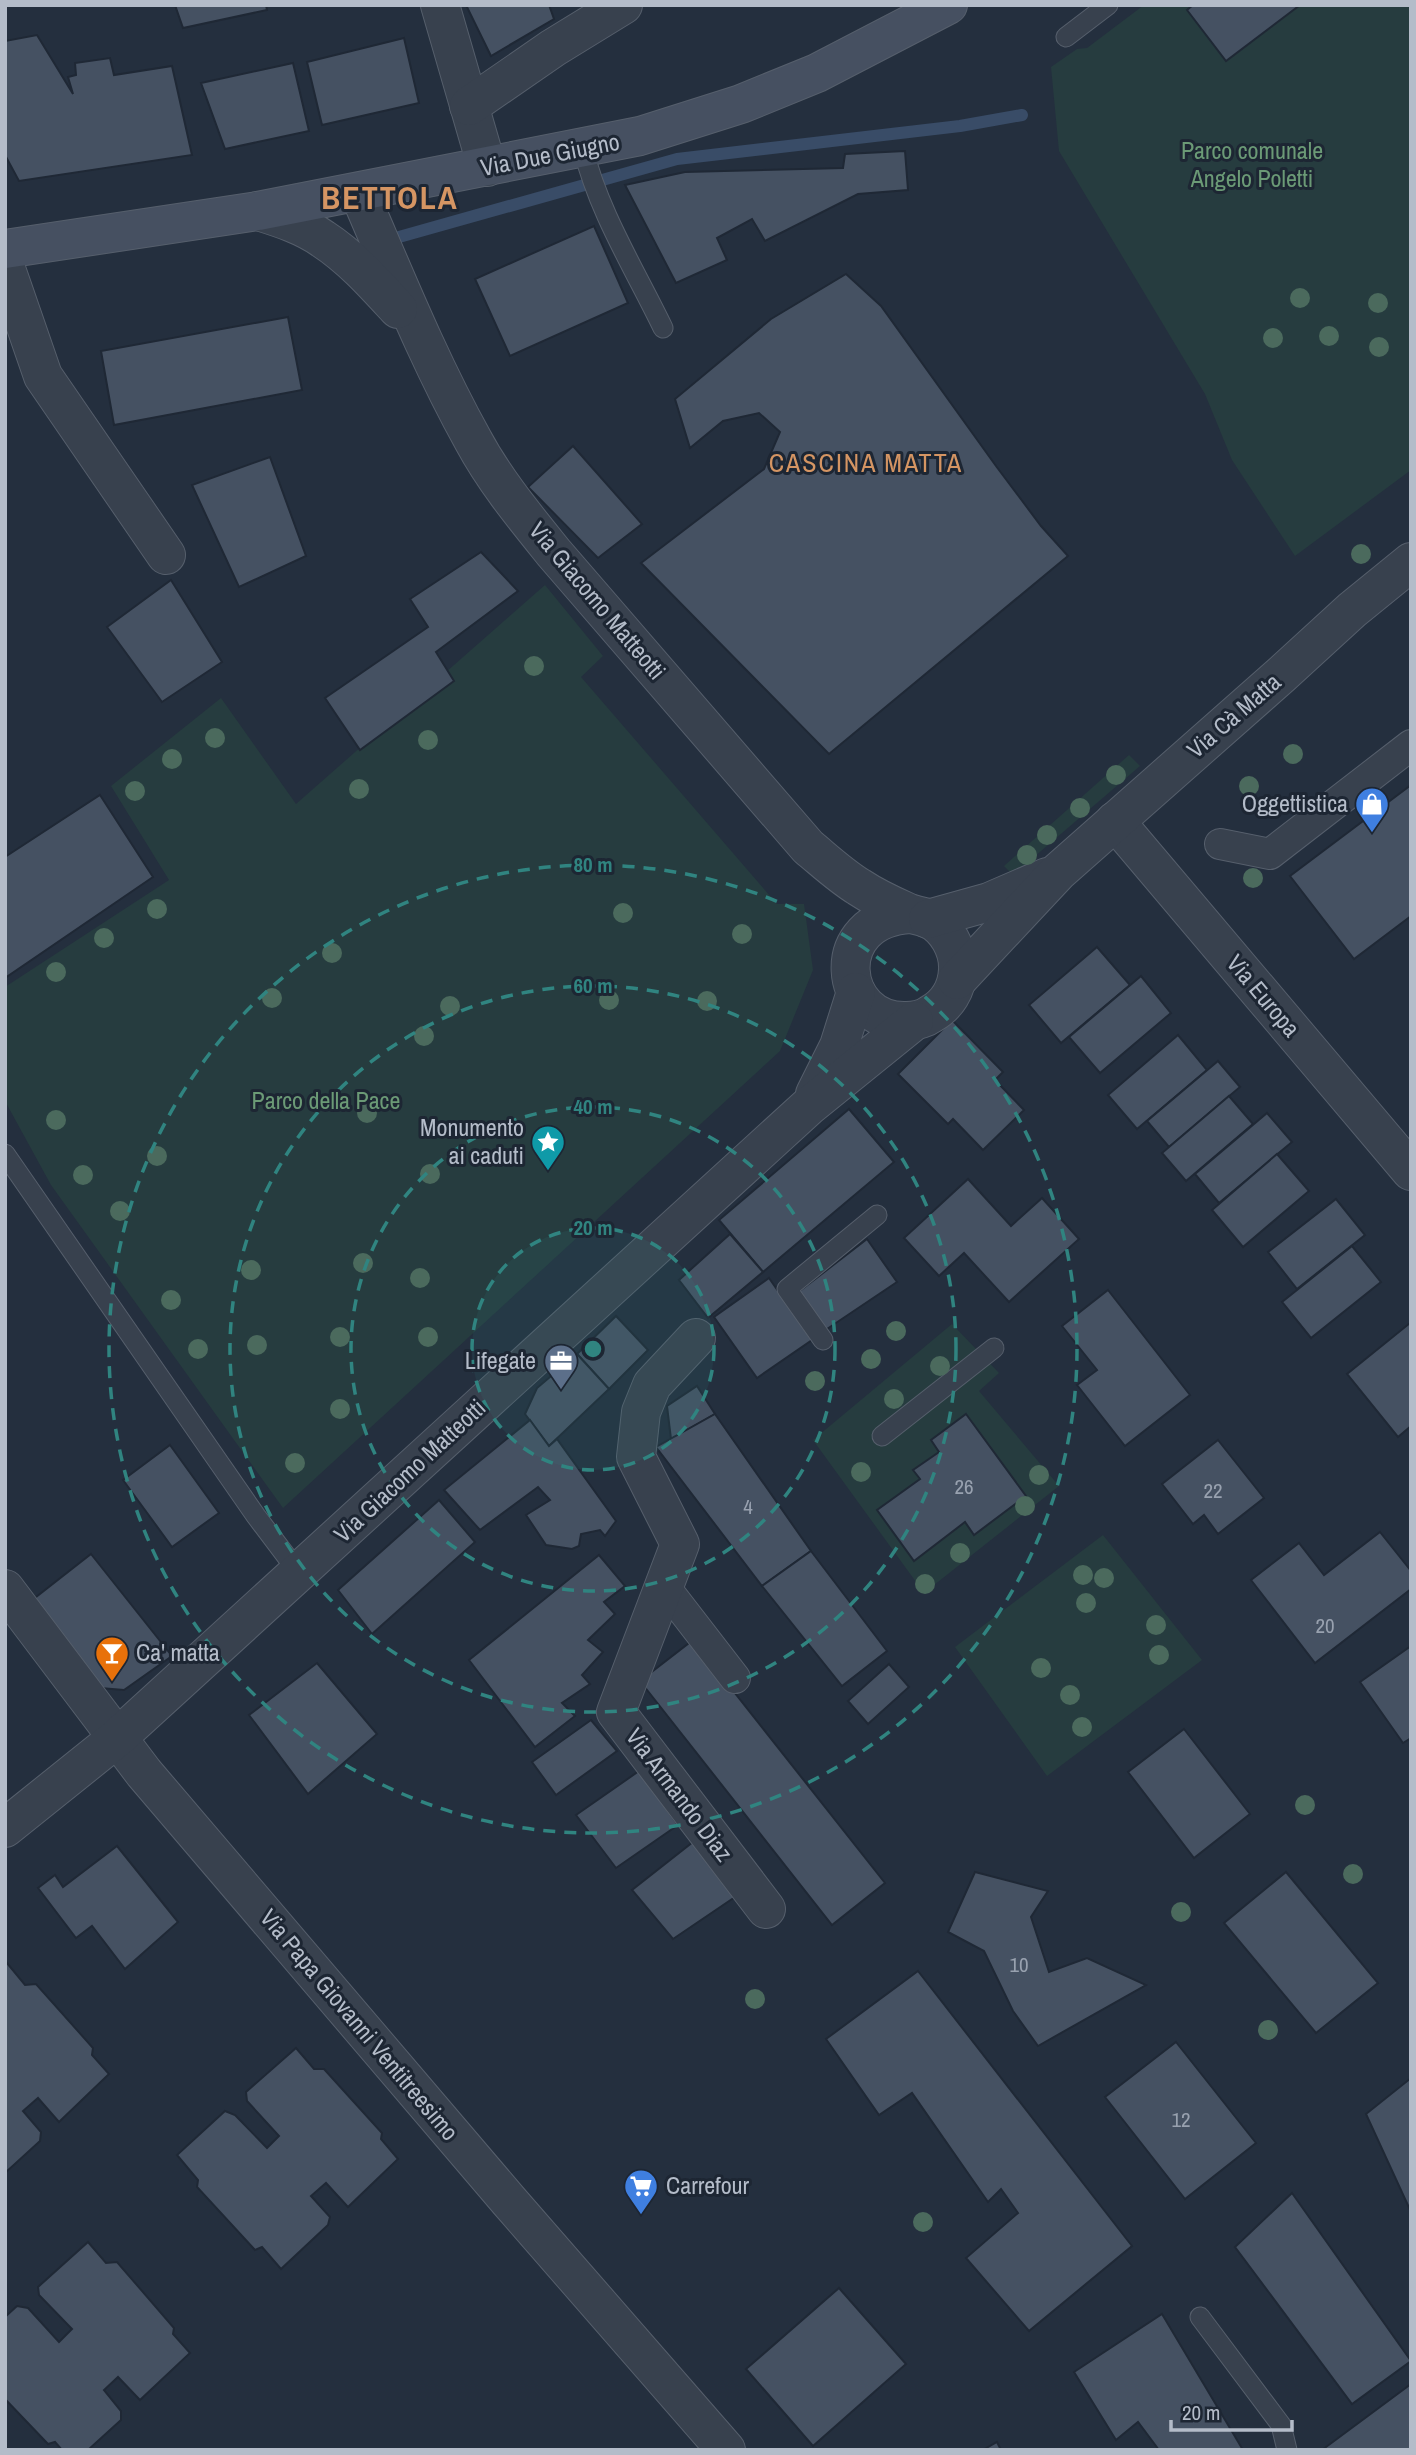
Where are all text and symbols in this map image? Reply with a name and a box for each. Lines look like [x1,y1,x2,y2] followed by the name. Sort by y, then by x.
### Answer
[478,125,622,183] street label: Via Due Giugno
[1181,134,1323,194] park label: Parco comunale Angelo Poletti
[321,176,459,219] district label: BETTOLA
[769,445,963,480] district label: CASCINA MATTA
[522,515,673,686] street label: Via Giacomo Matteotti
[1180,666,1287,765] street label: Via Cà Matta
[1353,785,1391,834] shop icon: Oggettistica
[1242,787,1348,819] place label: Oggettistica
[573,850,613,879] text: 80 m
[1220,947,1308,1043] street label: Via Europa
[573,971,613,1000] text: 60 m
[252,1084,400,1116] park label: Parco della Pace
[573,1092,613,1121] text: 40 m
[420,1111,524,1171] place label: Monumento ai caduti
[529,1123,567,1172] place icon: Monumento ai caduti
[573,1213,613,1242] text: 20 m
[581,1337,605,1361] centre of rings
[542,1342,580,1391] office icon: Lifegate
[465,1344,536,1376] place label: Lifegate
[327,1392,492,1549] street label: Via Giacomo Matteotti
[954,1472,974,1501] house number: 26
[1203,1476,1223,1505] house number: 22
[743,1492,753,1521] house number: 4
[1315,1611,1335,1640] house number: 20
[93,1634,131,1683] bar icon: Ca' matta
[136,1636,220,1668] place label: Ca' matta
[619,1721,741,1868] street label: Via Armando Diaz
[253,1902,466,2147] street label: Via Papa Giovanni Ventitreesimo
[1009,1950,1029,1979] house number: 10
[1171,2105,1191,2134] house number: 12
[622,2167,660,2216] supermarket icon: Carrefour
[666,2169,750,2201] place label: Carrefour
[1171,2388,1292,2432] scale bar
[1182,2398,1220,2427] text: 20 m

